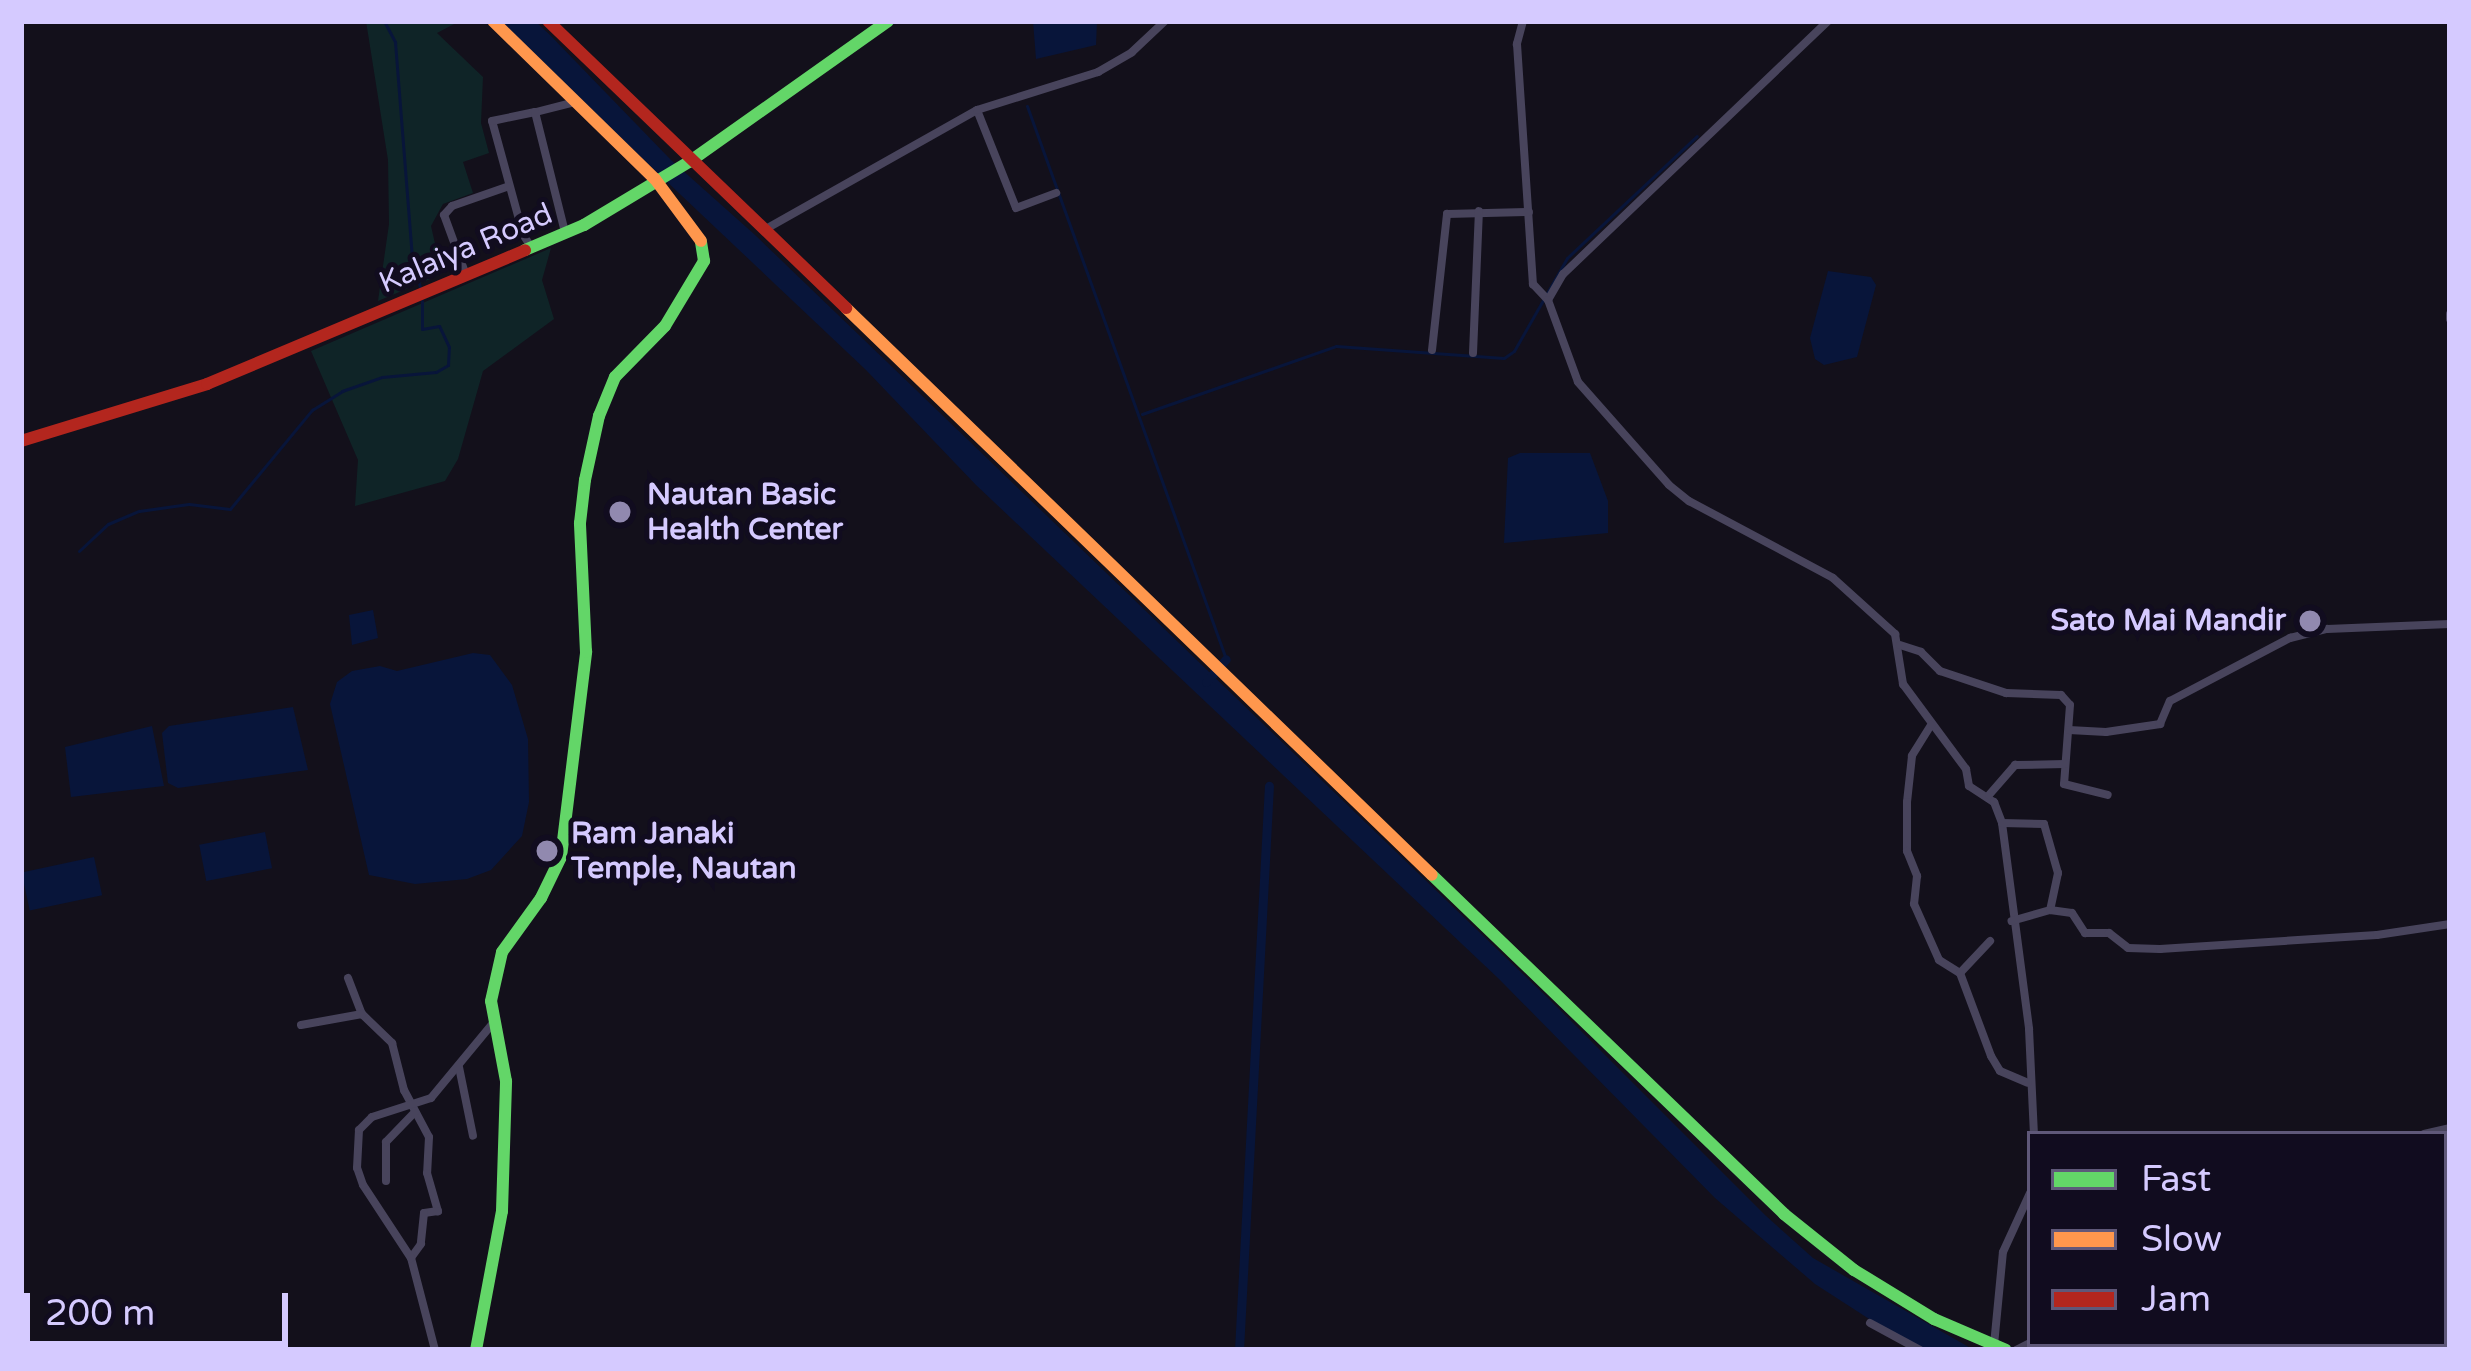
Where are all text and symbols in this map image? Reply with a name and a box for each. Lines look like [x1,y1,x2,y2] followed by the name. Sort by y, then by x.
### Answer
[374,196,558,302] street label: Kalaiya Road
[647,477,843,548] place label: Nautan Basic Health Center
[604,496,636,528] marker: Nautan Basic Health Center
[2051,603,2286,639] place label: Sato Mai Mandir
[2297,608,2323,634] marker: Sato Mai Mandir
[571,816,797,886] place label: Ram Janaki Temple, Nautan
[534,838,560,864] marker: Ram Janaki Temple, Nautan
[2027,1131,2447,1347] legend
[2141,1158,2211,1201] text: Fast
[2141,1218,2222,1261] text: Slow
[30,1269,294,1343] scale bar
[2141,1278,2211,1321] text: Jam
[45,1292,155,1335] text: 200 m

